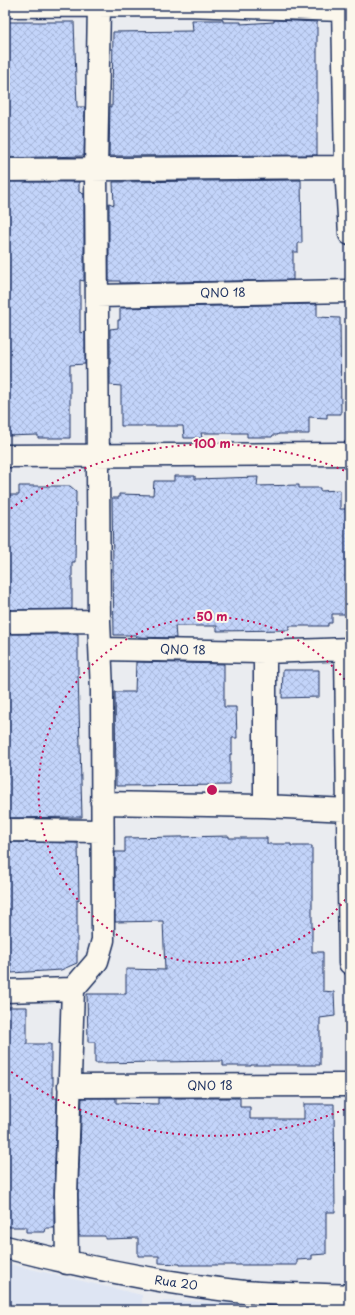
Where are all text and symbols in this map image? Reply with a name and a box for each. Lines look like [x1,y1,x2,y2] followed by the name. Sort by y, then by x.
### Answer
[200,283,246,301] street label: QNO 18
[193,434,231,452] text: 100 m
[196,607,228,625] text: 50 m
[160,640,206,658] street label: QNO 18
[205,783,219,797] centre of rings
[187,1076,233,1094] street label: QNO 18
[153,1270,199,1294] street label: Rua 20

